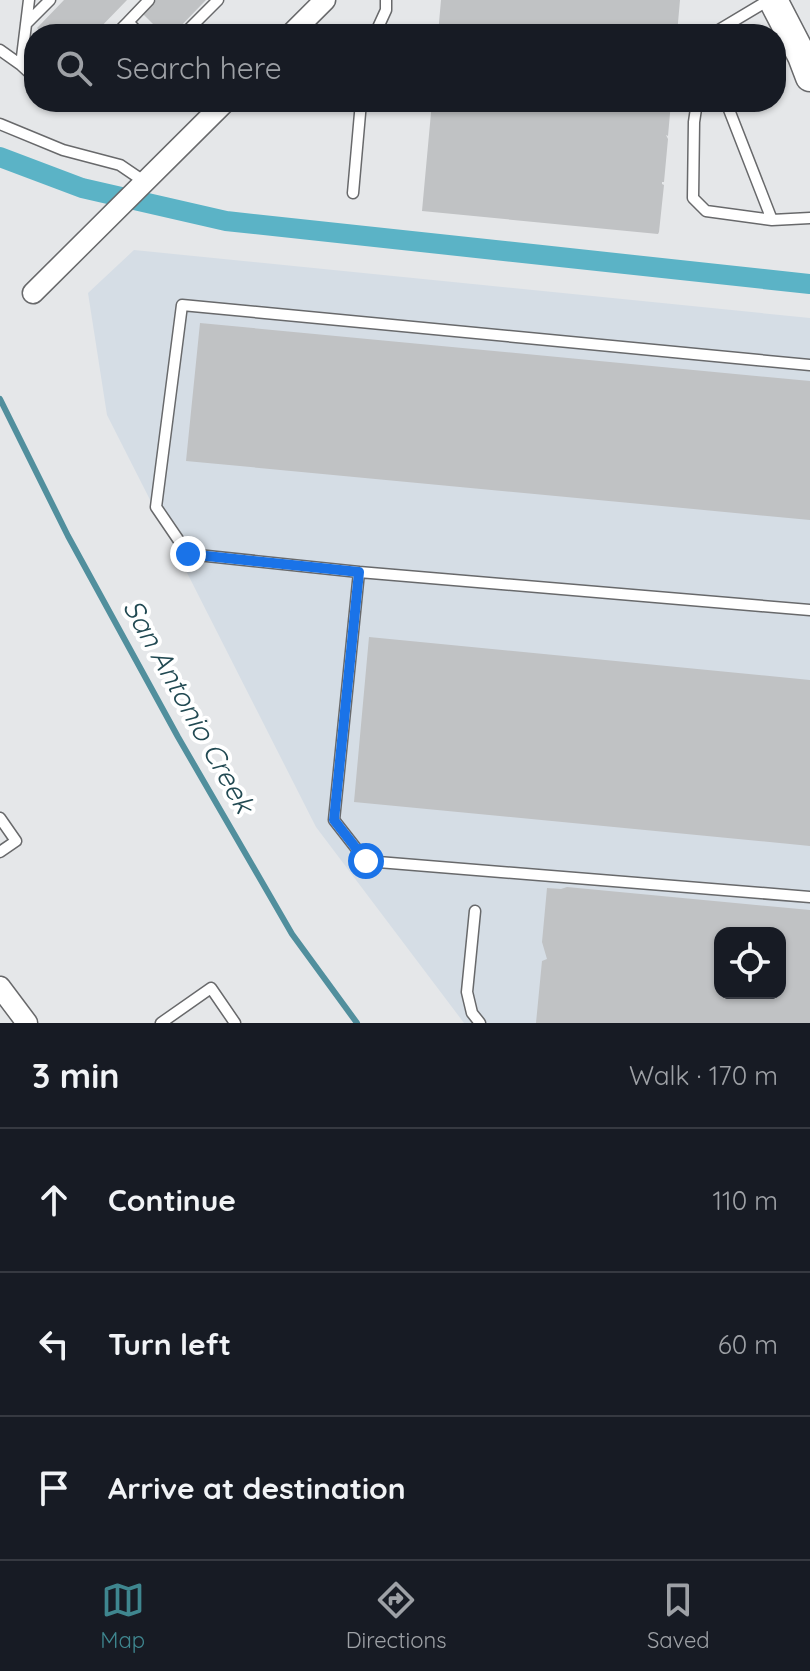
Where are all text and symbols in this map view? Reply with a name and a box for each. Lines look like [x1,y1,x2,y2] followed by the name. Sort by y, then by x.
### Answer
[24,24,786,112] search box
[52,46,96,90] icon: search
[116,49,282,87] text: Search here
[170,536,206,572] route end
[116,593,264,821] water label: San Antonio Creek
[348,843,384,879] route start
[714,927,786,999] map controls
[714,927,786,999] button: locate
[32,1054,119,1097] text: 3 min
[629,1059,778,1092] text: Walk · 170 m
[32,1178,76,1222] icon: ahead
[108,1181,236,1219] text: Continue
[712,1184,778,1217] text: 110 m
[32,1322,76,1366] icon: left
[108,1325,231,1363] text: Turn left
[718,1328,778,1361] text: 60 m
[32,1466,76,1510] icon: arrive
[108,1469,406,1507] text: Arrive at destination
[100,1578,145,1654] tab: Map
[346,1578,446,1654] tab: Directions
[647,1578,710,1654] tab: Saved

